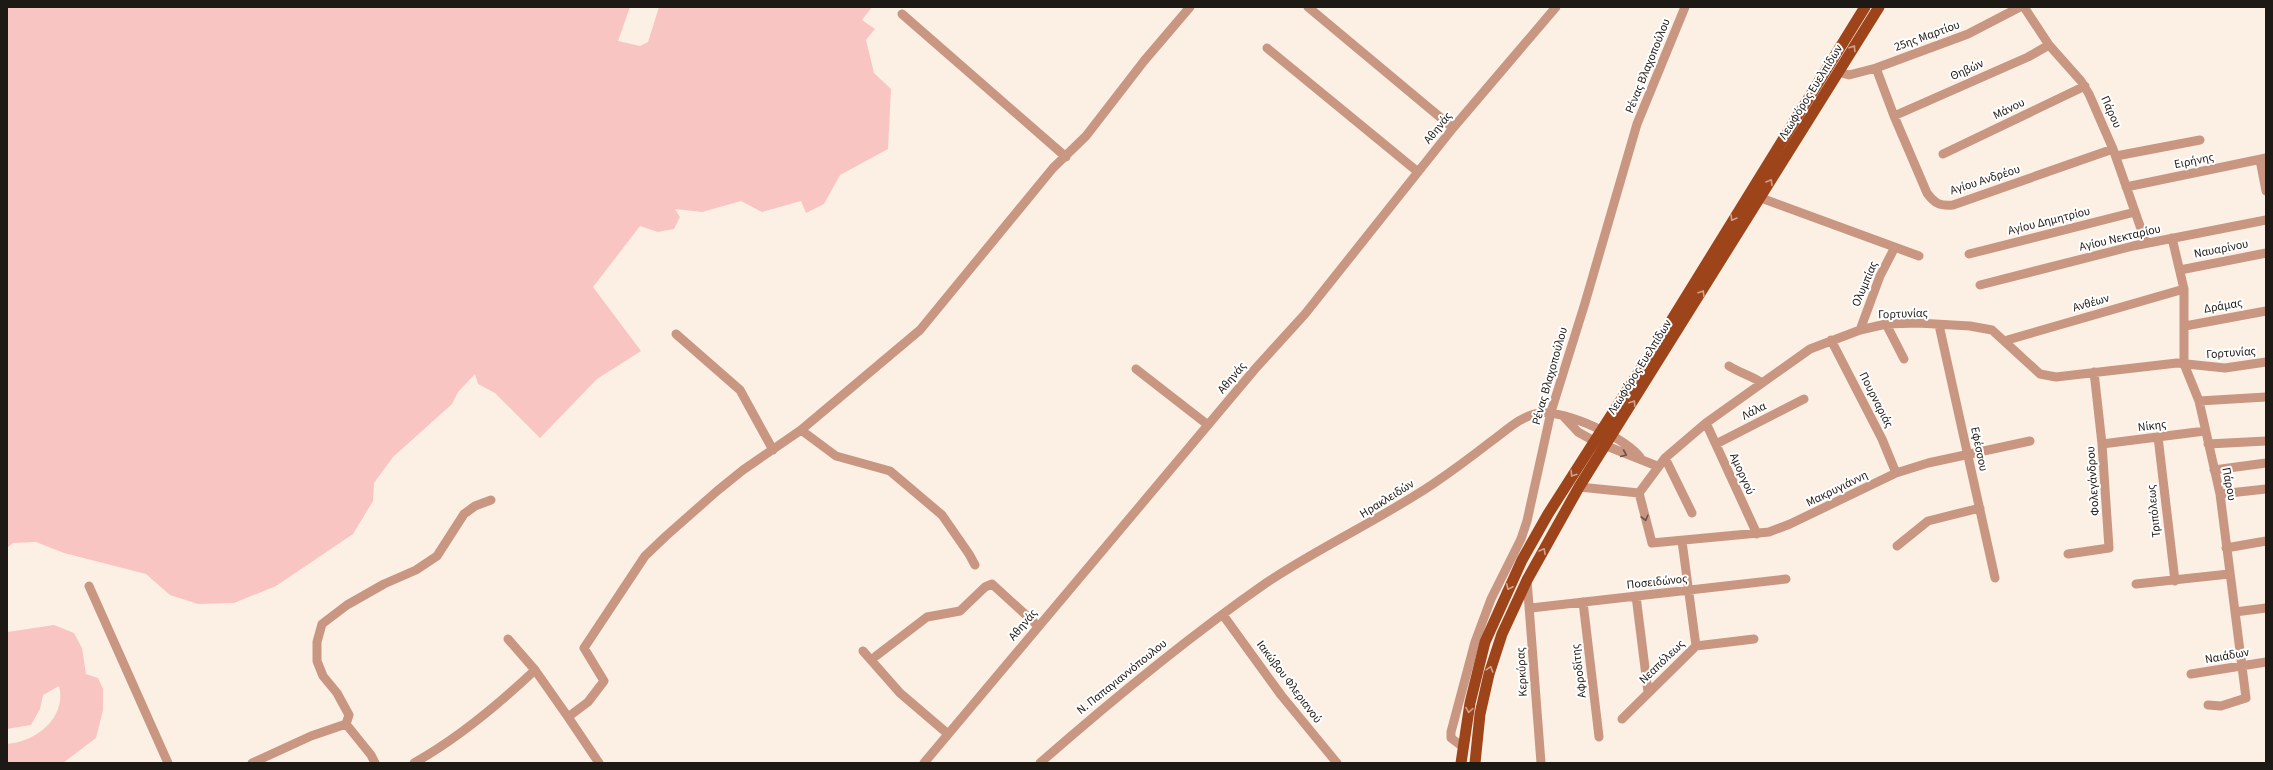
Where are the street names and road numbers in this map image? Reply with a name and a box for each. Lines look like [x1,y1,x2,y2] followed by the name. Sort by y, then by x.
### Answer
[1621,16,1675,116] street label: Ρένας Βλαχοπούλου
[1892,16,1962,56] street label: 25ης Μαρτίου
[1775,41,1847,143] street label: Λεωφόρος Ευελπίδων
[1947,55,1987,85] street label: Θηβών
[2096,93,2126,131] street label: Πάρου
[1990,94,2028,124] street label: Μάνου
[1420,108,1456,148] street label: Αθηνάς
[2173,149,2215,173] street label: Ειρήνης
[1948,161,2022,199] street label: Αγίου Ανδρέου
[2006,203,2092,239] street label: Αγίου Δημητρίου
[2078,220,2162,256] street label: Αγίου Νεκταρίου
[2192,235,2250,263] street label: Ναυαρίνου
[1848,258,1882,310] street label: Ολυμπίας
[2071,290,2112,316] street label: Ανθέων
[2202,294,2244,318] street label: Δράμας
[1878,305,1928,323] street label: Γορτυνίας
[1604,316,1676,418] street label: Λεωφόρος Ευελπίδων
[1528,325,1572,427] street label: Ρένας Βλαχοπούλου
[2206,343,2256,363] street label: Γορτυνίας
[1214,358,1250,398] street label: Αθηνάς
[1855,369,1897,431] street label: Πουρναριάς
[1739,398,1769,424] street label: Λάλα
[2137,416,2167,436] street label: Νίκης
[1966,425,1992,473] street label: Εφέσσου
[2082,446,2104,516] street label: Φολεγάνδρου
[1725,450,1759,498] street label: Αμοργού
[2217,466,2241,502] street label: Πάρου
[1803,467,1871,511] street label: Μακρυγιάννη
[1356,475,1418,522] street label: Ηρακλειδών
[2143,484,2165,538] street label: Τριπόλεως
[1626,570,1688,594] street label: Ποσειδώνος
[1005,605,1041,645] street label: Αθηνάς
[1073,635,1171,719] street label: Ν. Παπαγιαννόπουλου
[1635,636,1689,688] street label: Νεαπόλεως
[1252,637,1326,727] street label: Ιακώβου Φλεριανού
[1567,643,1591,699] street label: Αφροδίτης
[2204,644,2251,668] street label: Ναιάδων
[1512,647,1532,697] street label: Κερκύρας

